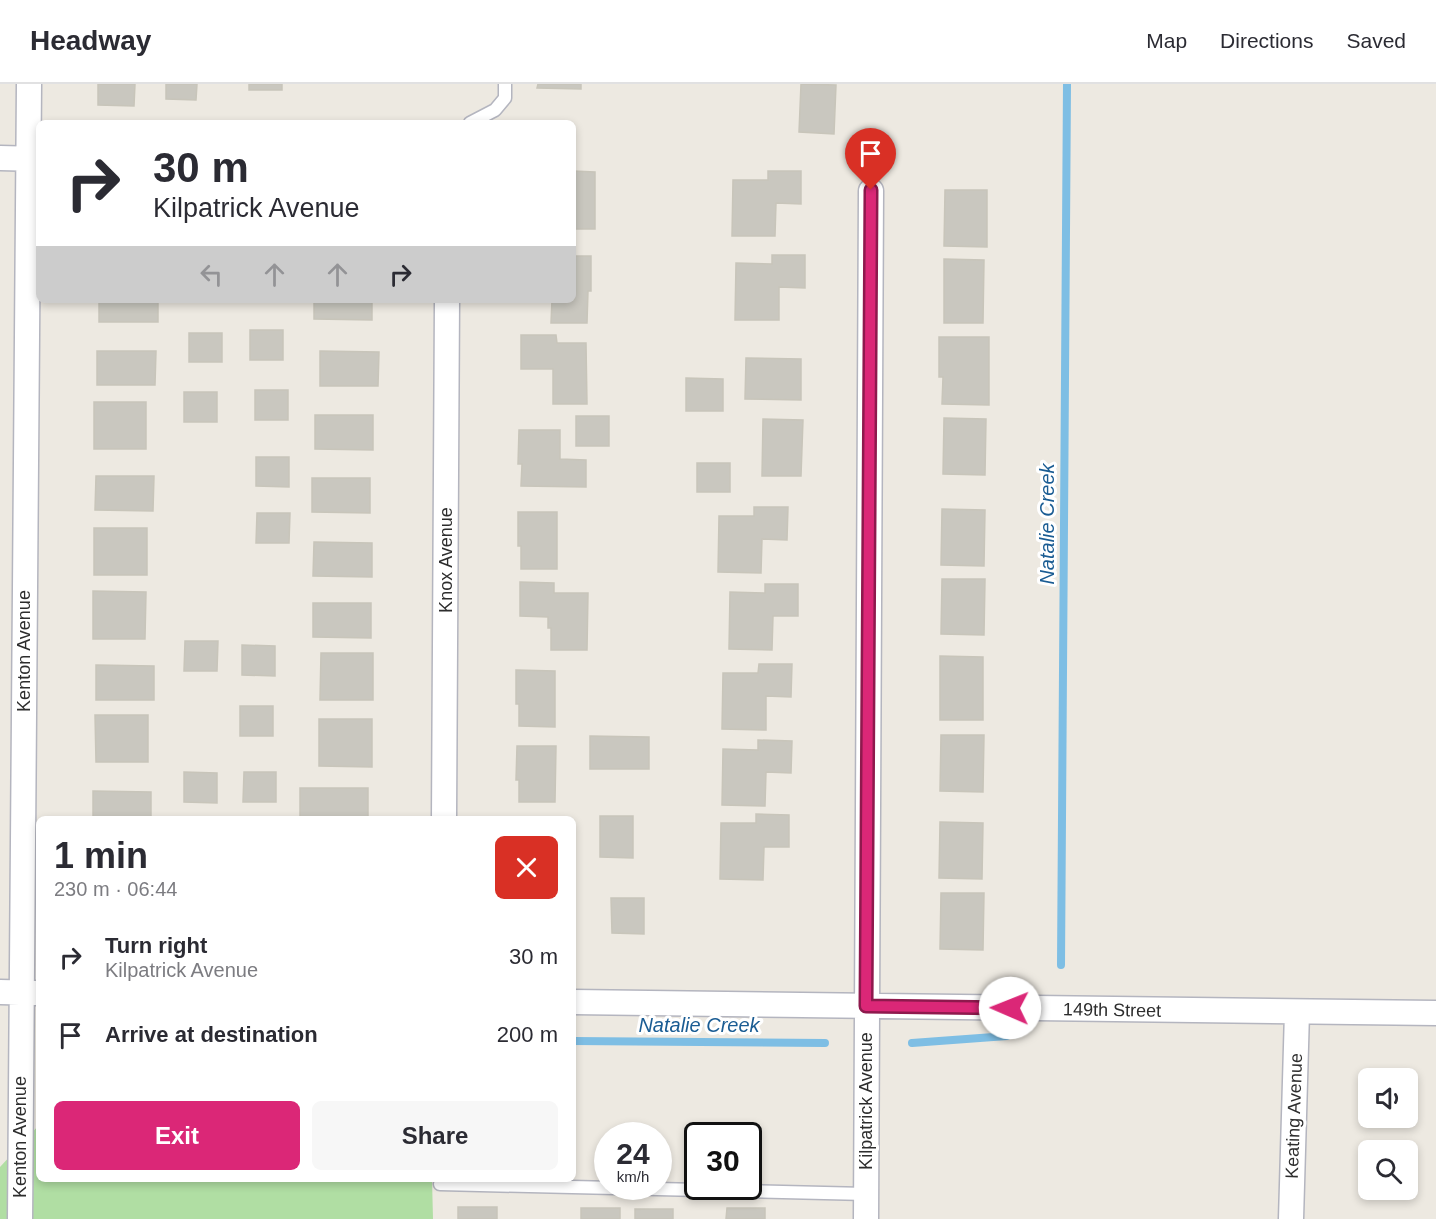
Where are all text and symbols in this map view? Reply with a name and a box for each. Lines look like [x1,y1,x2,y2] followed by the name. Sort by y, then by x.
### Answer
[30,25,151,56] text: Headway
[1146,29,1187,52] text: Map
[1220,29,1313,52] text: Directions
[1346,29,1406,52] text: Saved
[845,128,896,190] pin
[854,137,887,170] icon: arrive
[54,144,132,222] icon: right
[153,144,249,191] text: 30 m
[153,193,360,223] text: Kilpatrick Avenue
[195,258,228,291] icon: left
[258,258,291,291] icon: ahead
[321,258,354,291] icon: ahead
[384,258,417,291] icon: right
[1036,462,1058,585] water label: Natalie Creek
[436,507,456,613] street label: Knox Avenue
[14,590,34,712] street label: Kenton Avenue
[54,835,148,876] text: 1 min
[495,836,558,899] button: close
[54,878,177,900] text: 230 m · 06:44
[105,933,207,958] text: Turn right
[54,941,87,974] icon: right
[509,944,558,969] text: 30 m
[105,959,258,981] text: Kilpatrick Avenue
[978,976,1042,1040] position arrow
[1063,999,1161,1021] street label: 149th Street
[638,1014,761,1036] water label: Natalie Creek
[54,1019,87,1052] icon: arrive
[105,1022,318,1047] text: Arrive at destination
[497,1022,558,1047] text: 200 m
[856,1032,876,1170] street label: Kilpatrick Avenue
[1282,1053,1306,1179] street label: Keating Avenue
[1358,1068,1418,1200] map controls
[1358,1068,1418,1128] button: sound
[10,1076,30,1198] street label: Kenton Avenue
[54,1101,300,1170] button: Exit
[312,1101,558,1170] button: Share
[684,1122,762,1200] speed limit sign: 30
[616,1137,650,1170] text: 24
[1358,1140,1418,1200] button: search
[617,1168,649,1185] text: km/h

